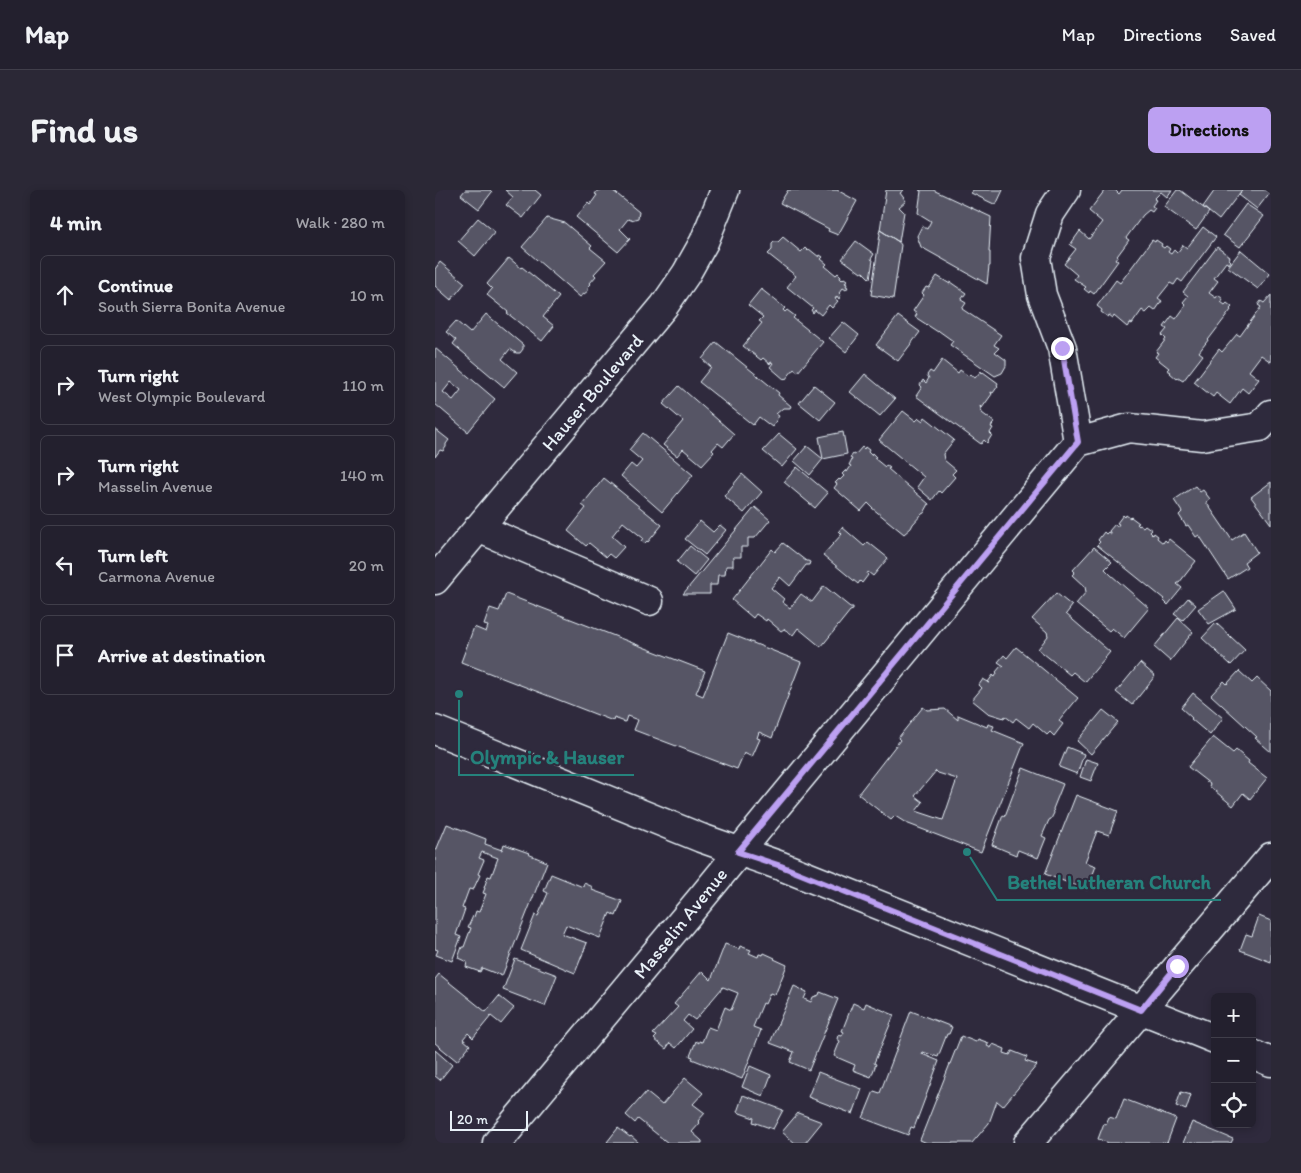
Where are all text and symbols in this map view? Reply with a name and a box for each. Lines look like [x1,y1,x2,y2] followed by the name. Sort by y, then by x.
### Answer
[25,20,69,49] text: Map
[1062,24,1095,46] text: Map
[1123,24,1202,46] text: Directions
[1230,24,1276,46] text: Saved
[1148,107,1271,153] button: Directions
[30,109,138,151] text: Find us
[50,210,102,235] text: 4 min
[296,213,385,232] text: Walk · 280 m
[98,274,173,297] text: Continue
[51,281,79,309] icon: ahead
[350,286,384,305] text: 10 m
[98,297,285,316] text: South Sierra Bonita Avenue
[537,329,648,455] street label: Hauser Boulevard
[1051,337,1074,360] route end
[98,364,179,387] text: Turn right
[51,371,79,399] icon: right
[342,376,384,395] text: 110 m
[98,387,265,406] text: West Olympic Boulevard
[98,454,179,477] text: Turn right
[51,461,79,489] icon: right
[340,466,384,485] text: 140 m
[98,477,213,496] text: Masselin Avenue
[98,544,168,567] text: Turn left
[51,551,79,579] icon: left
[349,556,384,575] text: 20 m
[98,567,215,586] text: Carmona Avenue
[51,641,79,669] icon: arrive
[98,644,265,667] text: Arrive at destination
[459,740,634,775] callout: Olympic & Hauser
[470,745,624,770] text: Olympic & Hauser
[629,863,732,984] street label: Masselin Avenue
[997,865,1221,900] callout: Bethel Lutheran Church
[1007,870,1212,894] text: Bethel Lutheran Church
[1166,955,1189,978] route start
[1211,993,1256,1128] map controls
[1211,993,1256,1038] button: +
[1211,1038,1256,1083] button: −
[1211,1083,1256,1128] button: locate
[450,1108,527,1131] scale bar
[457,1111,488,1128] text: 20 m

